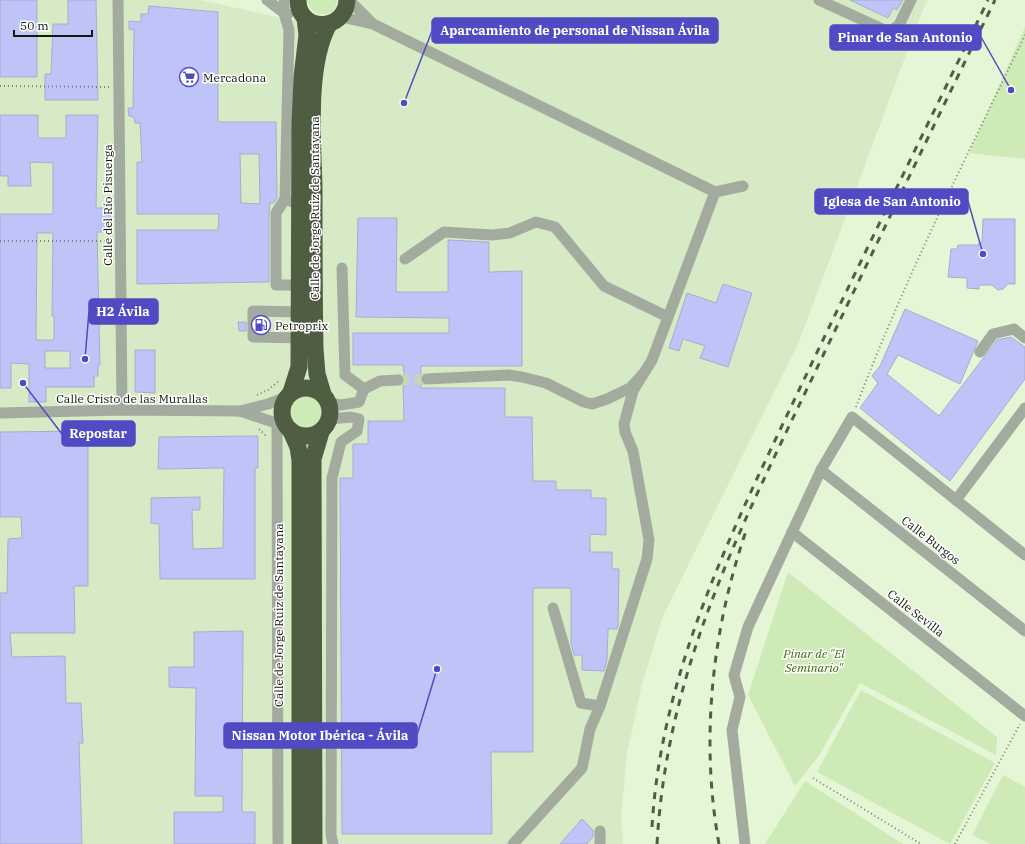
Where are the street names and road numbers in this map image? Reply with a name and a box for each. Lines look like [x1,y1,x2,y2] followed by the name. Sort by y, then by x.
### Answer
[307,116,322,300] street label: Calle de Jorge Ruiz de Santayana
[100,144,115,266] street label: Calle del Río Pisuerga
[56,391,208,406] street label: Calle Cristo de las Murallas
[899,512,963,568] street label: Calle Burgos
[271,523,286,707] street label: Calle de Jorge Ruiz de Santayana
[885,586,948,640] street label: Calle Sevilla

